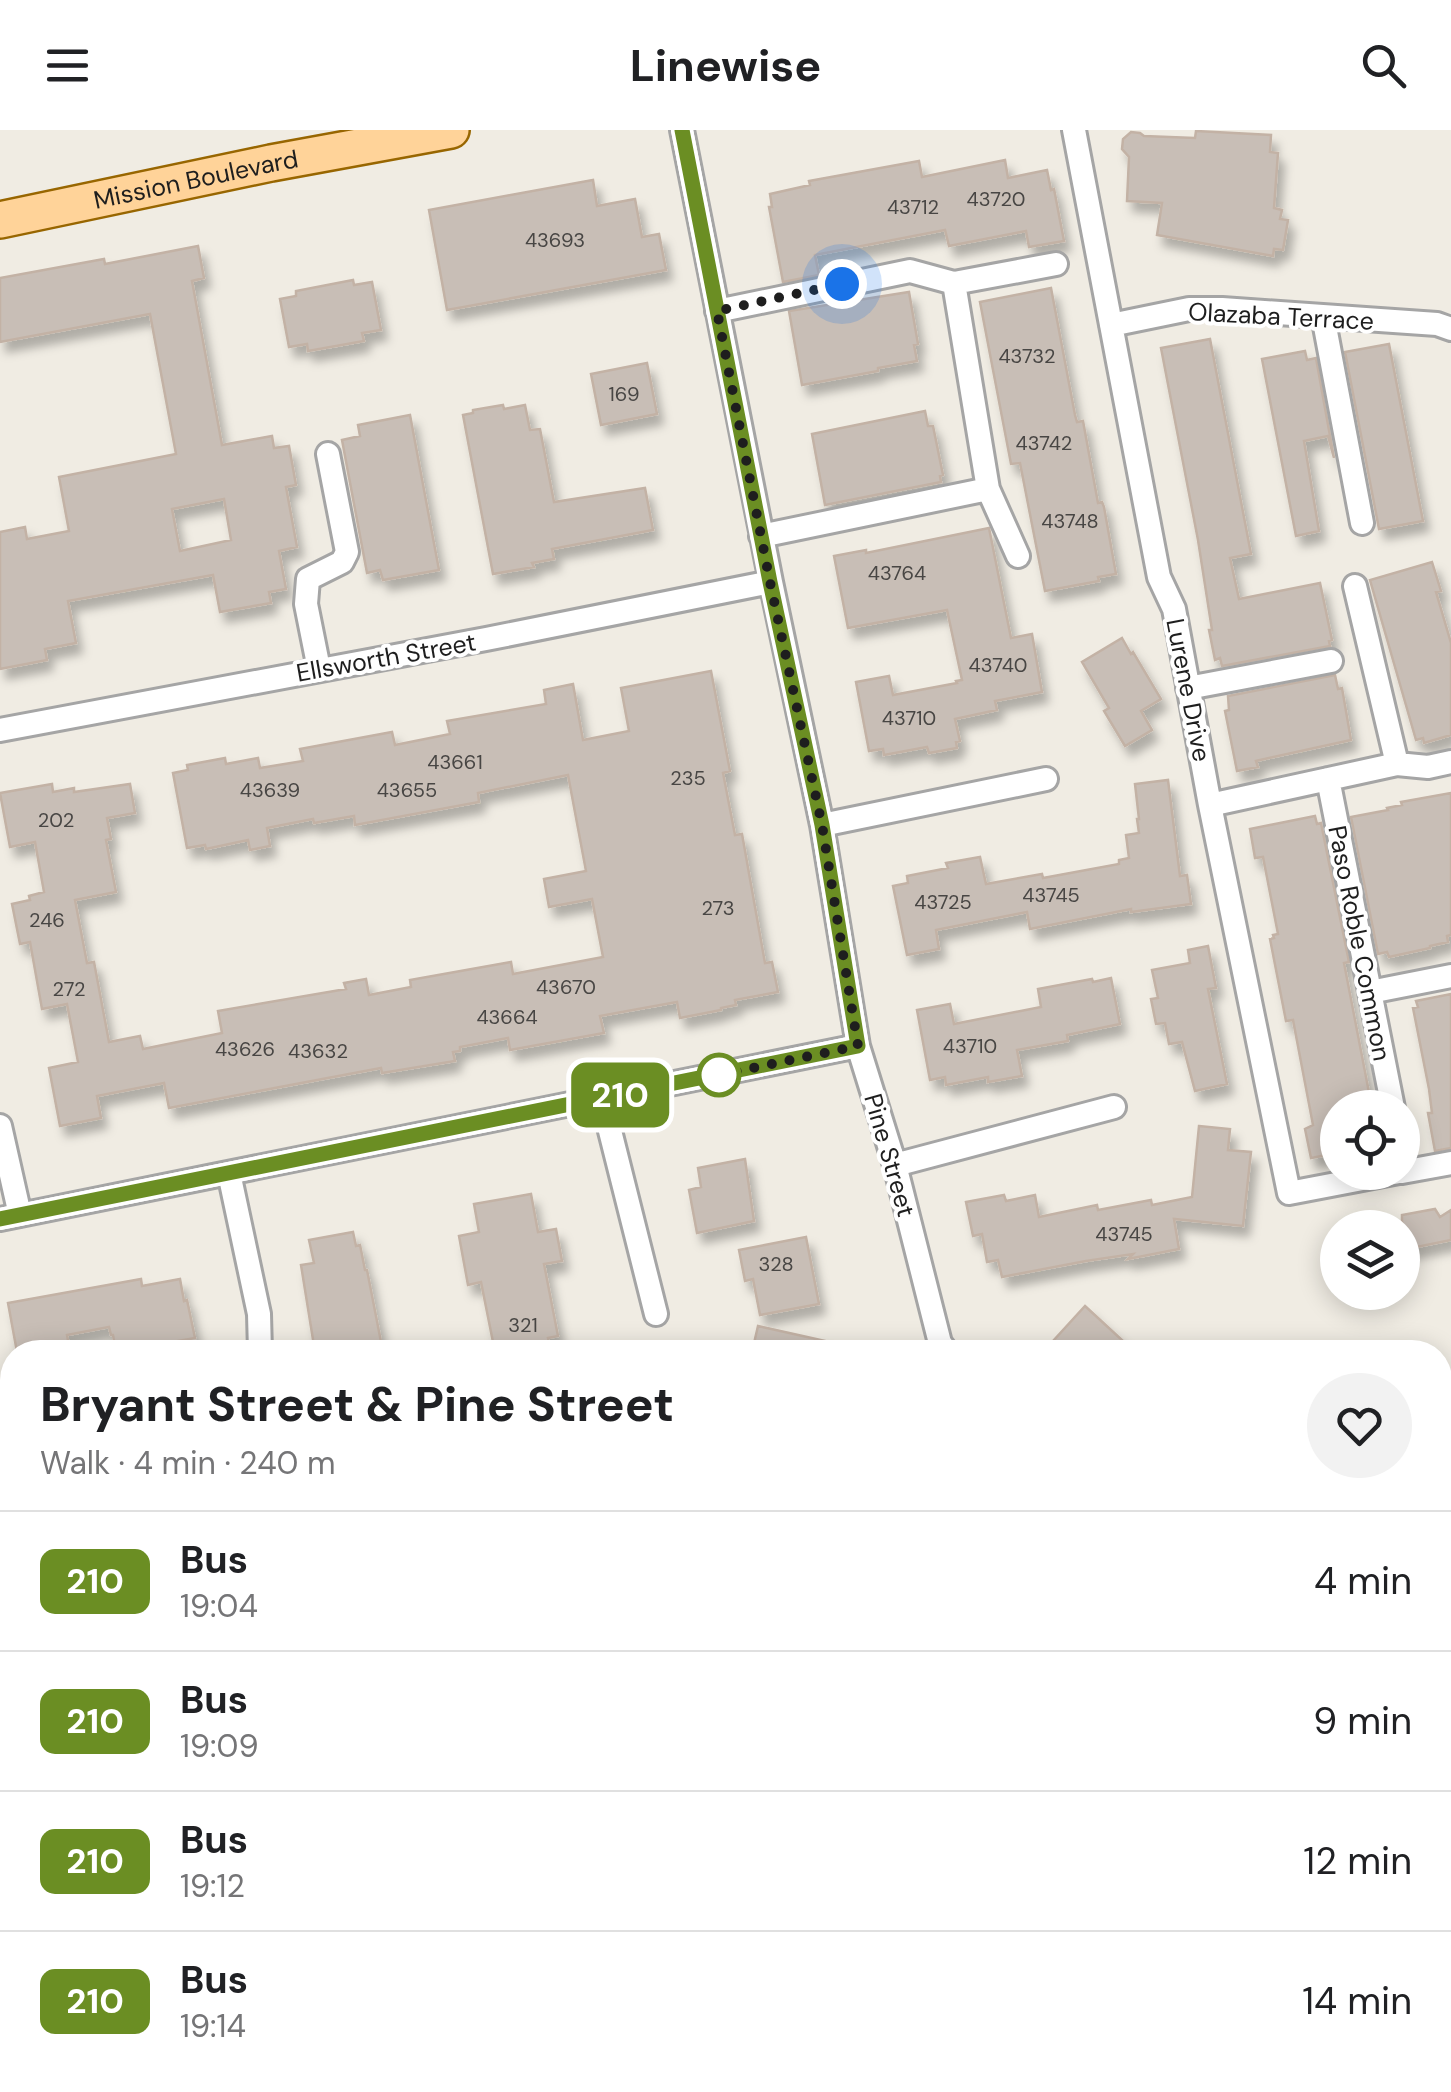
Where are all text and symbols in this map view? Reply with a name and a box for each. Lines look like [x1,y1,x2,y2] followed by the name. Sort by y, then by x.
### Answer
[630,36,821,95] text: Linewise
[40,38,95,93] icon: menu
[1356,38,1411,93] icon: search
[91,142,301,217] street label: Mission Boulevard
[967,186,1025,212] house number: 43720
[887,194,939,220] house number: 43712
[525,227,585,253] house number: 43693
[817,259,867,309] your location
[1187,295,1375,338] street label: Olazaba Terrace
[998,343,1056,369] house number: 43732
[609,381,639,407] house number: 169
[1016,430,1072,456] house number: 43742
[1041,508,1099,534] house number: 43748
[868,560,926,586] house number: 43764
[1158,616,1219,764] street label: Lurene Drive
[294,625,478,690] street label: Ellsworth Street
[969,652,1027,678] house number: 43740
[882,705,936,731] house number: 43710
[427,749,483,775] house number: 43661
[670,765,706,791] house number: 235
[240,777,300,803] house number: 43639
[377,777,437,803] house number: 43655
[38,807,74,833] house number: 202
[1321,823,1399,1064] street label: Paso Roble Common
[1022,882,1080,908] house number: 43745
[914,889,972,915] house number: 43725
[701,895,735,921] house number: 273
[29,907,65,933] house number: 246
[536,974,596,1000] house number: 43670
[53,976,85,1002] house number: 272
[476,1004,538,1030] house number: 43664
[943,1033,997,1059] house number: 43710
[215,1036,275,1062] house number: 43626
[288,1038,348,1064] house number: 43632
[698,1054,740,1096] unlabelled marker
[562,1062,678,1128] line badge: 210
[591,1072,649,1118] text: 210
[856,1090,923,1221] street label: Pine Street
[1320,1090,1420,1310] map controls
[1320,1090,1420,1190] button: locate
[1320,1210,1420,1310] button: layers
[1095,1221,1153,1247] house number: 43745
[758,1251,794,1277] house number: 328
[508,1312,538,1338] house number: 321
[40,1373,674,1436] text: Bryant Street & Pine Street
[1307,1373,1412,1478] button: heart
[40,1442,336,1484] text: Walk · 4 min · 240 m
[180,1535,248,1585] text: Bus
[1314,1556,1412,1606] text: 4 min
[66,1558,124,1604] text: 210
[180,1585,258,1627] text: 19:04
[180,1675,248,1725] text: Bus
[1313,1696,1412,1746] text: 9 min
[66,1698,124,1744] text: 210
[180,1725,259,1767] text: 19:09
[180,1815,248,1865] text: Bus
[1303,1836,1412,1886] text: 12 min
[66,1838,124,1884] text: 210
[180,1865,245,1907] text: 19:12
[180,1955,248,2005] text: Bus
[1302,1976,1412,2026] text: 14 min
[66,1978,124,2024] text: 210
[180,2005,246,2047] text: 19:14

